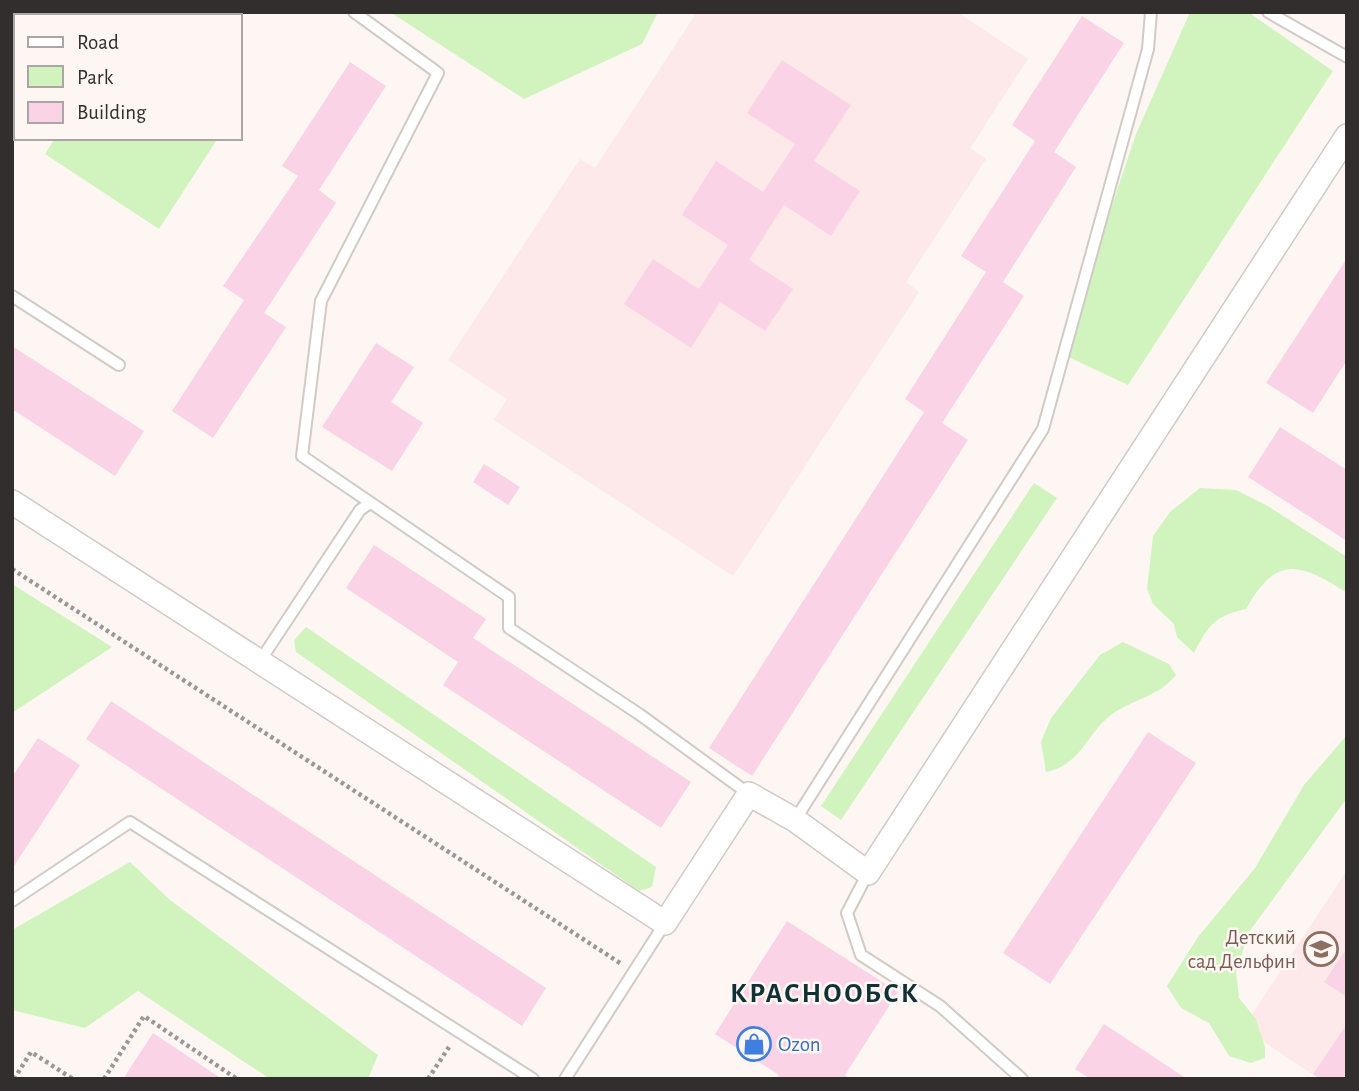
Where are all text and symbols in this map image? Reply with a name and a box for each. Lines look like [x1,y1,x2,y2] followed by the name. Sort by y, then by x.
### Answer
[14,14,242,140] legend
[77,32,119,53] text: Road
[77,67,114,88] text: Park
[77,102,147,123] text: Building
[1188,927,1296,972] place label: Детский сад Дельфин
[1302,930,1340,968] school or university icon: Детский сад Дельфин
[730,980,920,1008] district label: КРАСНООБСК
[735,1025,773,1063] shop icon: Ozon
[778,1034,821,1055] place label: Ozon

